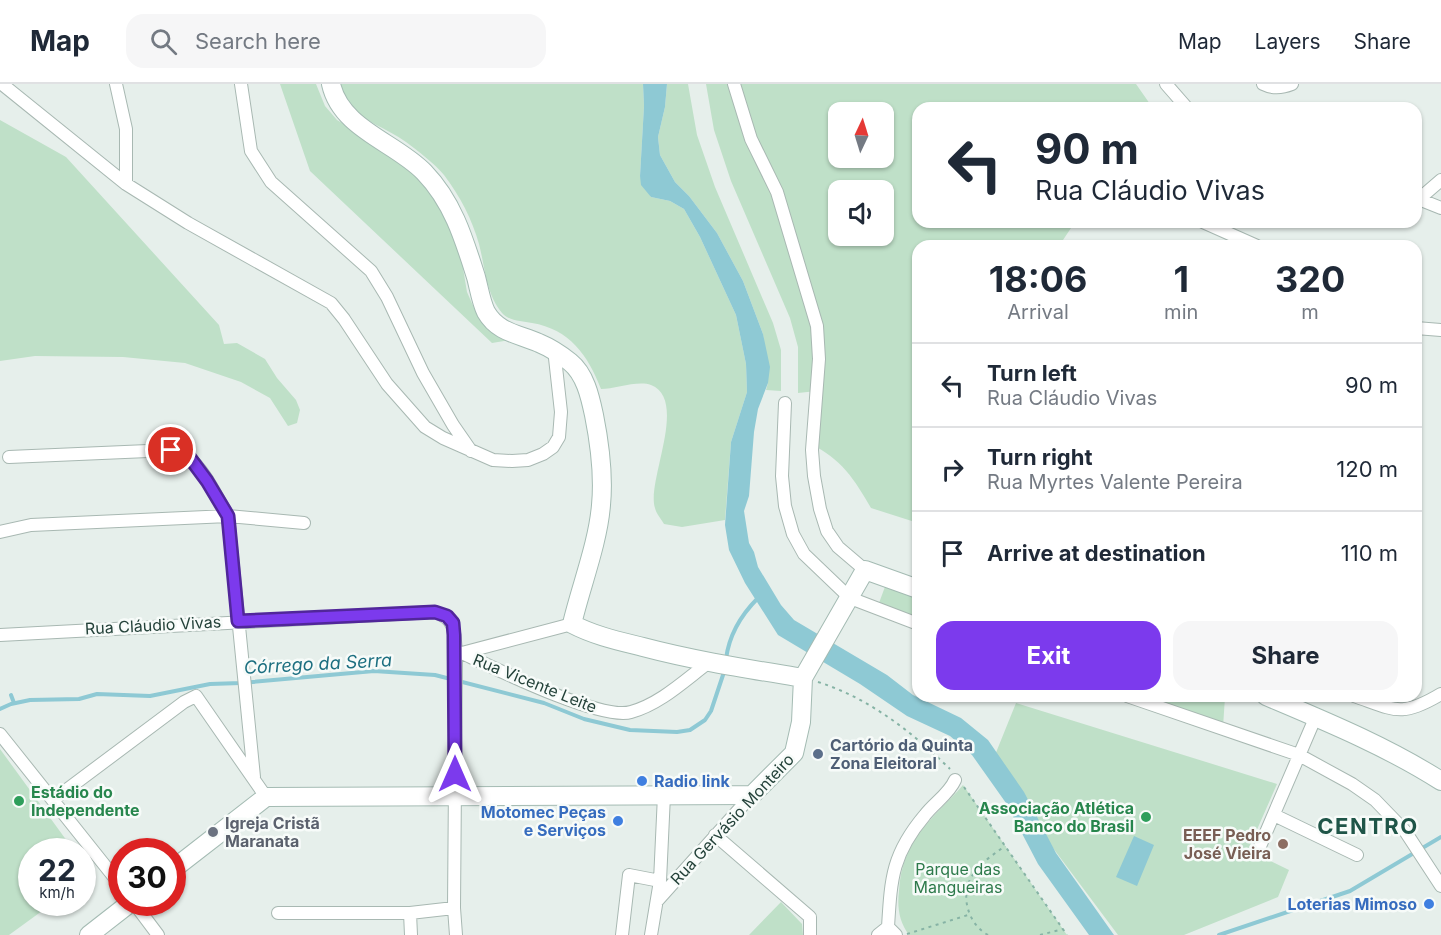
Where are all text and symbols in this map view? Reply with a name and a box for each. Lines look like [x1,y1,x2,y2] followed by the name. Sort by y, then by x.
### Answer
[126,14,546,68] search box
[30,24,90,58] text: Map
[147,25,180,58] icon: search
[195,28,321,54] text: Search here
[1178,29,1222,54] text: Map
[1255,29,1321,54] text: Layers
[1354,29,1411,54] text: Share
[828,102,894,168] north arrow
[828,102,894,246] map controls
[1035,123,1139,174] text: 90 m
[936,126,1014,204] icon: left
[1035,174,1265,207] text: Rua Cláudio Vivas
[828,180,894,246] button: sound
[989,257,1087,301] text: 18:06
[1173,257,1189,301] text: 1
[1275,257,1345,301] text: 320
[1007,300,1069,324] text: Arrival
[1164,300,1198,324] text: min
[1301,300,1319,324] text: m
[987,360,1077,386] text: Turn left
[936,369,969,402] icon: left
[1345,372,1398,398] text: 90 m
[987,386,1157,410] text: Rua Cláudio Vivas
[145,424,196,475] pin
[154,433,187,466] icon: arrive
[987,444,1093,470] text: Turn right
[936,453,969,486] icon: right
[1336,456,1398,482] text: 120 m
[987,470,1243,494] text: Rua Myrtes Valente Pereira
[936,537,969,570] icon: arrive
[987,540,1206,566] text: Arrive at destination
[1341,540,1398,566] text: 110 m
[84,611,222,639] street label: Rua Cláudio Vivas
[936,621,1161,690] button: Exit
[1173,621,1398,690] button: Share
[243,649,393,678] water label: Córrego da Serra
[470,649,600,717] street label: Rua Vicente Leite
[830,735,973,773] place label: Cartório da Quinta Zona Eleitoral
[423,742,487,806] position arrow
[811,747,825,761] marker: Cartório da Quinta Zona Eleitoral
[666,749,798,889] street label: Rua Gervásio Monteiro
[654,771,730,791] place label: Radio link
[635,774,649,788] marker: Radio link
[31,782,139,820] place label: Estádio do Independente
[12,794,26,808] marker: Estádio do Independente
[979,798,1134,836] place label: Associação Atlética Banco do Brasil
[481,802,606,840] place label: Motomec Peças e Serviços
[1139,810,1153,824] marker: Associação Atlética Banco do Brasil
[225,813,320,851] place label: Igreja Cristã Maranata
[1317,813,1419,839] district label: CENTRO
[611,814,625,828] marker: Motomec Peças e Serviços
[206,825,220,839] marker: Igreja Cristã Maranata
[1183,825,1271,863] place label: EEEF Pedro José Vieira
[1276,837,1290,851] marker: EEEF Pedro José Vieira
[108,838,186,916] speed limit sign: 30
[38,852,76,888] text: 22
[914,859,1002,897] park label: Parque das Mangueiras
[39,883,75,902] text: km/h
[1287,894,1417,914] place label: Loterias Mimoso
[1422,897,1436,911] marker: Loterias Mimoso

